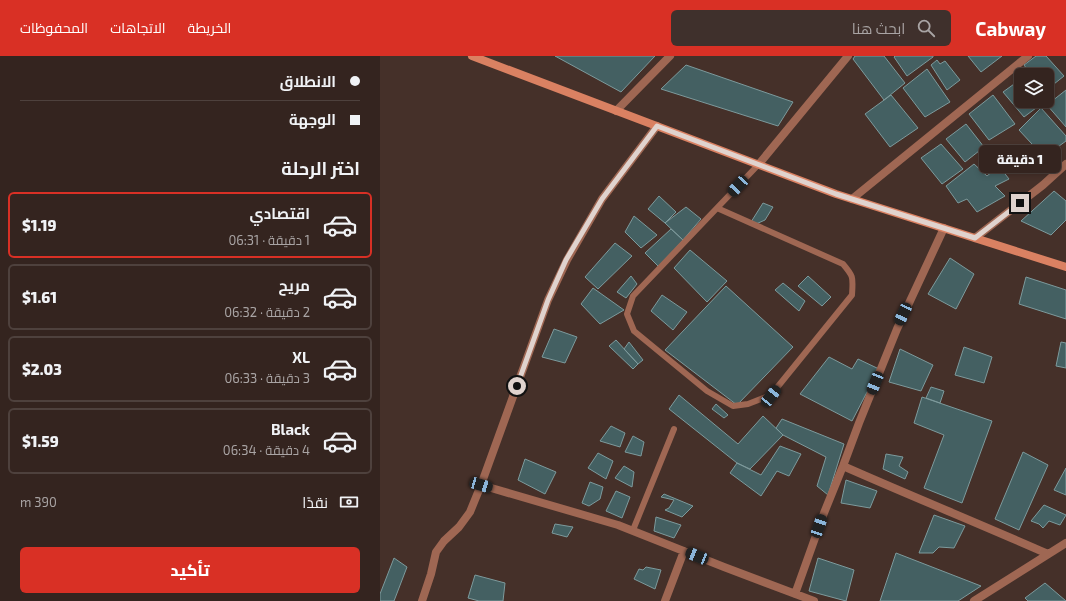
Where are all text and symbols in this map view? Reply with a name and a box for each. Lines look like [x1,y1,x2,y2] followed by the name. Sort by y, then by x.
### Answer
[671,10,951,46] search box
[915,17,937,39] icon: search
[975,17,1046,40] text: Cabway
[20,19,88,36] text: المحفوظات
[110,19,166,36] text: الاتجاهات
[188,19,231,36] text: الخريطة
[852,19,905,37] text: ابحث هنا
[1014,68,1054,108] map controls
[1014,68,1054,108] button: layers
[280,72,336,90] text: الانطلاق
[289,110,336,128] text: الوجهة
[979,145,1061,173] callout: 1 دقيقة
[997,151,1043,167] text: 1 دقيقة
[281,157,360,179] text: اختر الرحلة
[725,173,751,199] car
[1011,194,1029,212] route end
[250,204,310,222] text: اقتصادي
[322,207,358,243] icon: car
[22,216,56,234] text: $1.19
[228,232,310,248] text: 1 دقيقة · 06:31
[278,276,310,294] text: مريح
[322,279,358,315] icon: car
[22,288,57,306] text: $1.61
[892,301,914,327] car
[224,304,310,320] text: 2 دقيقة · 06:32
[292,348,310,366] text: XL
[322,351,358,387] icon: car
[22,360,62,378] text: $2.03
[224,370,310,386] text: 3 دقيقة · 06:33
[865,370,885,396] car
[508,377,526,395] route start
[759,383,783,409] car
[271,420,310,438] text: Black
[322,423,358,459] icon: car
[22,432,59,450] text: $1.59
[223,442,310,458] text: 4 دقيقة · 06:34
[468,476,494,494] car
[338,491,360,513] icon: cash
[302,493,328,511] text: نقدًا
[20,494,57,510] text: 390 m
[809,513,829,539] car
[684,546,710,566] car
[20,547,360,593] button: تأكيد

